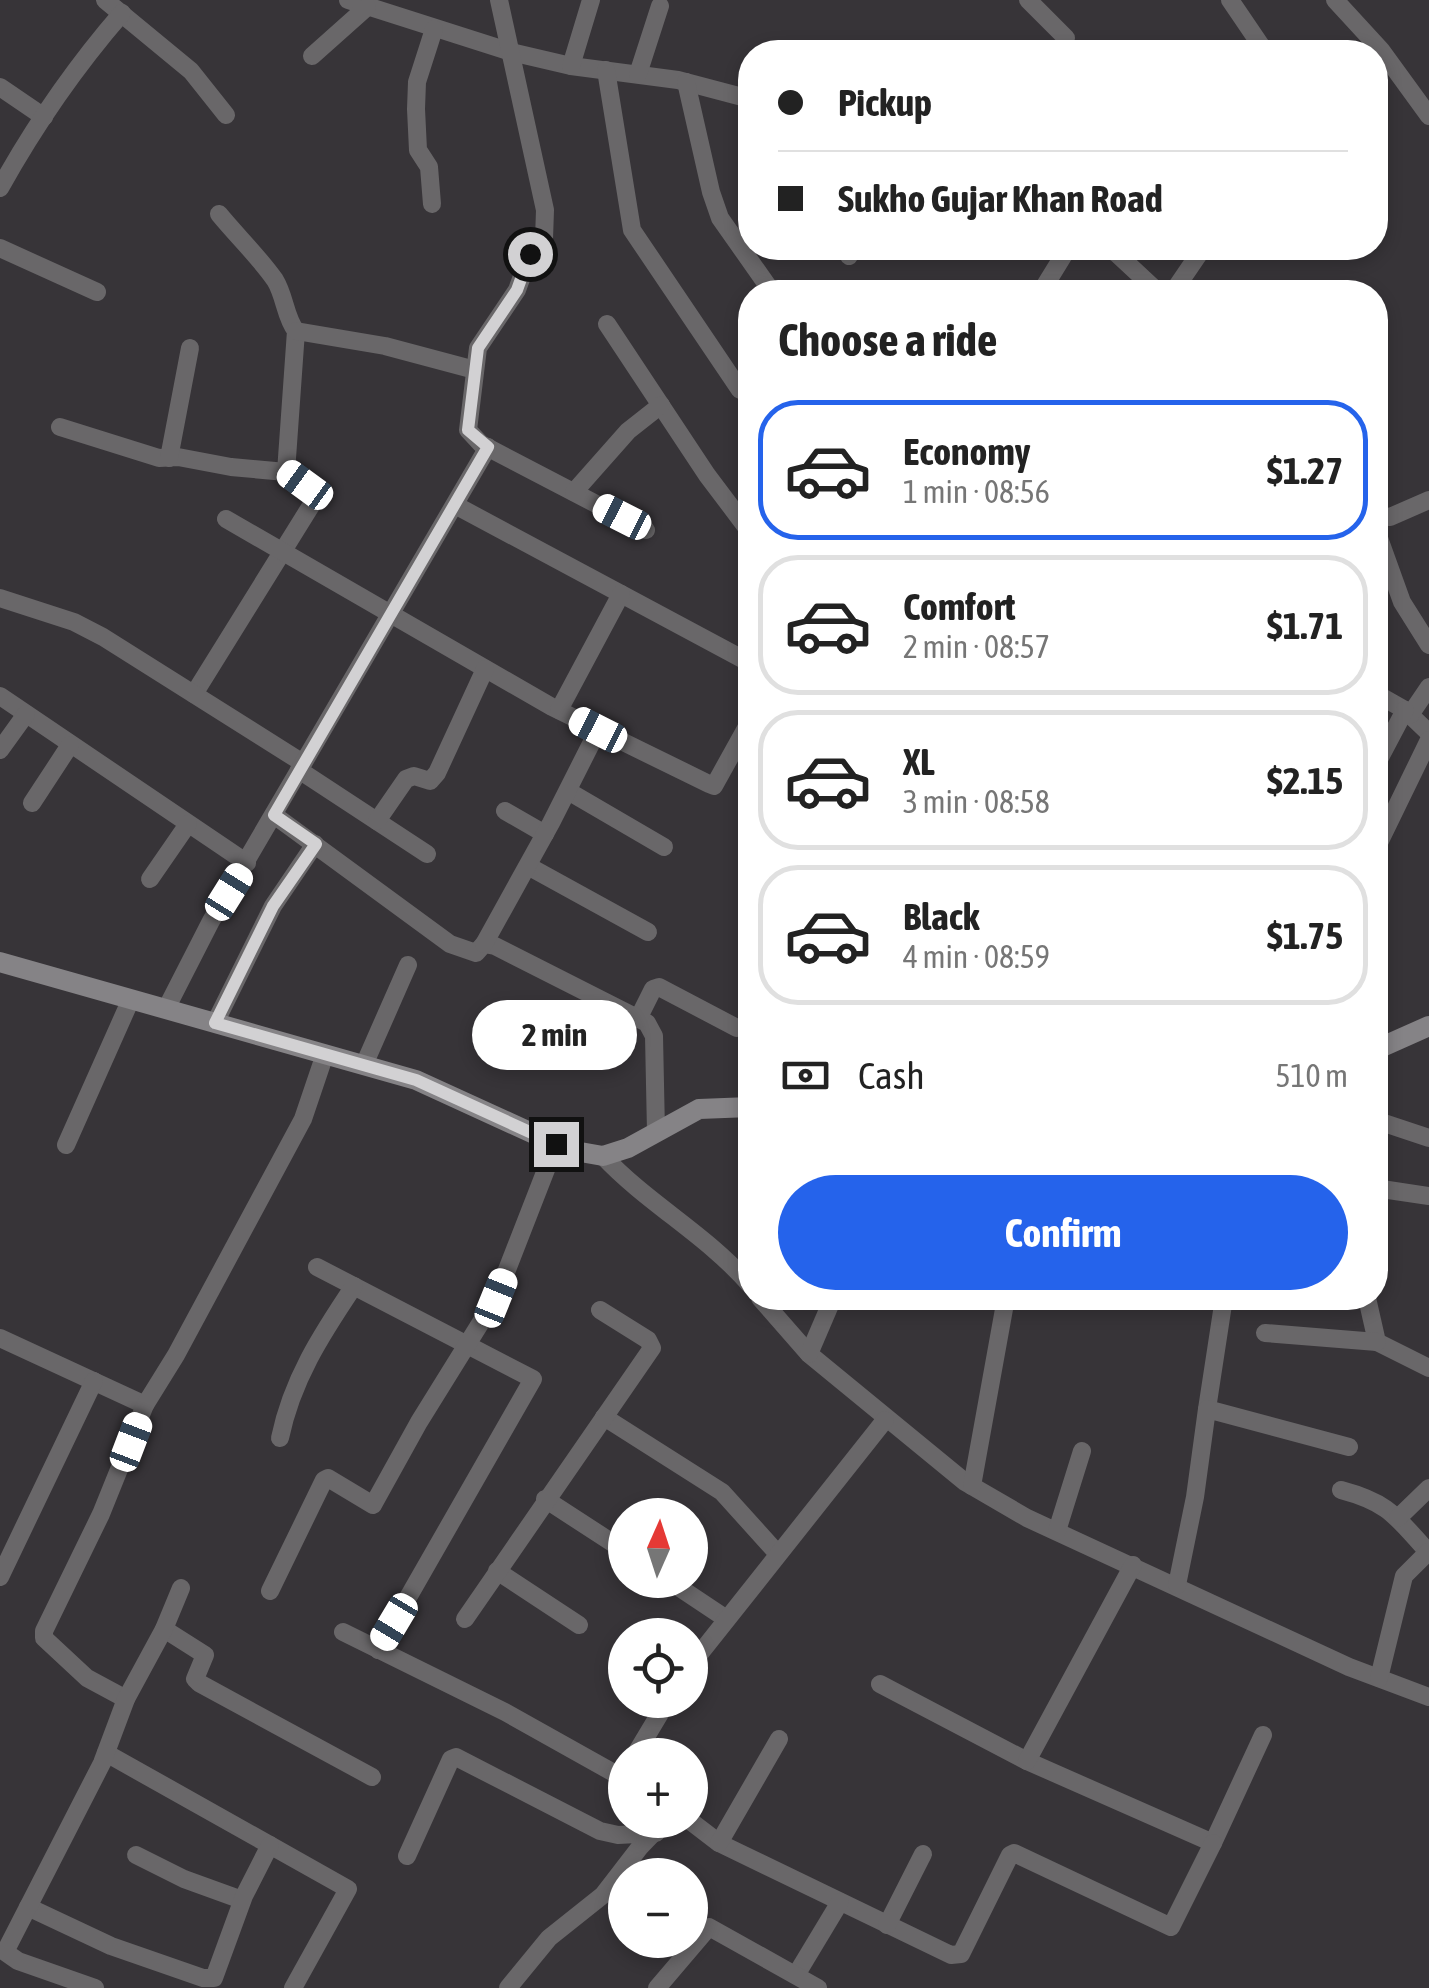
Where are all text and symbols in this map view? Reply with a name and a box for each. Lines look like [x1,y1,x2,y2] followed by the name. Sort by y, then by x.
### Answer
[838,81,932,124] text: Pickup
[838,177,1163,220] text: Sukho Gujar Khan Road
[508,232,553,277] route start
[778,314,997,366] text: Choose a ride
[783,425,873,515] icon: car
[903,430,1030,473] text: Economy
[1267,449,1343,492] text: $1.27
[272,455,338,515] car
[903,473,1050,510] text: 1 min · 08:56
[588,490,656,544] car
[783,580,873,670] icon: car
[903,585,1015,628] text: Comfort
[1267,604,1343,647] text: $1.71
[903,628,1050,665] text: 2 min · 08:57
[564,703,632,757] car
[783,735,873,825] icon: car
[903,740,935,783] text: XL
[1267,759,1343,802] text: $2.15
[903,783,1050,820] text: 3 min · 08:58
[200,859,258,925] car
[783,890,873,980] icon: car
[903,895,980,938] text: Black
[1267,914,1343,957] text: $1.75
[903,938,1050,975] text: 4 min · 08:59
[474,999,638,1069] callout: 2 min
[522,1016,587,1053] text: 2 min
[778,1048,833,1103] icon: cash
[858,1054,925,1097] text: Cash
[1275,1057,1348,1094] text: 510 m
[534,1122,579,1167] route end
[778,1175,1348,1290] button: Confirm
[471,1265,521,1331] car
[106,1409,156,1475] car
[608,1498,708,1598] north arrow
[608,1498,708,1958] map controls
[366,1589,422,1655] car
[608,1618,708,1718] button: locate
[608,1738,708,1838] button: +
[608,1858,708,1958] button: −

